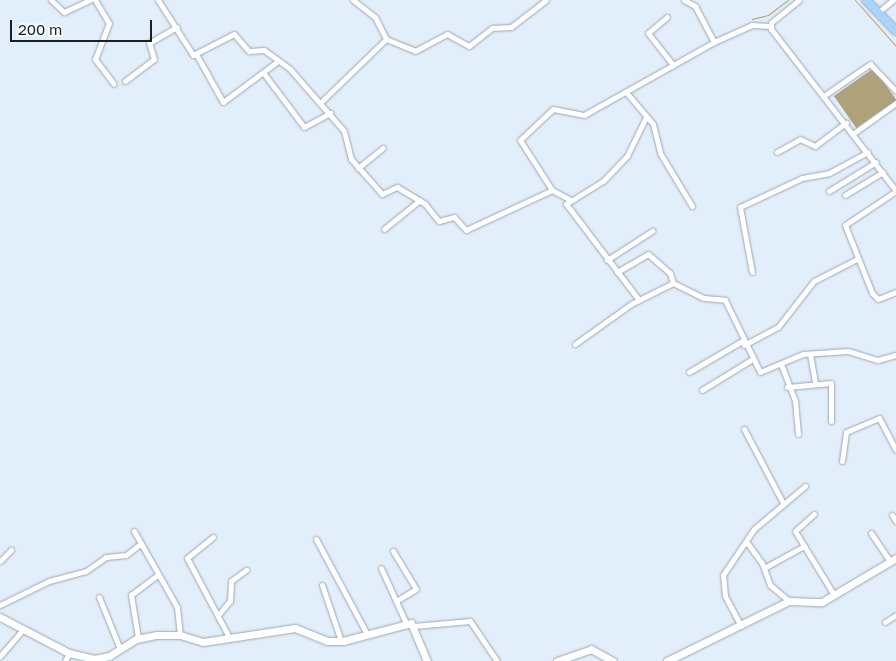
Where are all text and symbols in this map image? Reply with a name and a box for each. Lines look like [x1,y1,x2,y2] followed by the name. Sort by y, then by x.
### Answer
[12,10,155,42] scale bar
[18,20,62,38] text: 200 m

